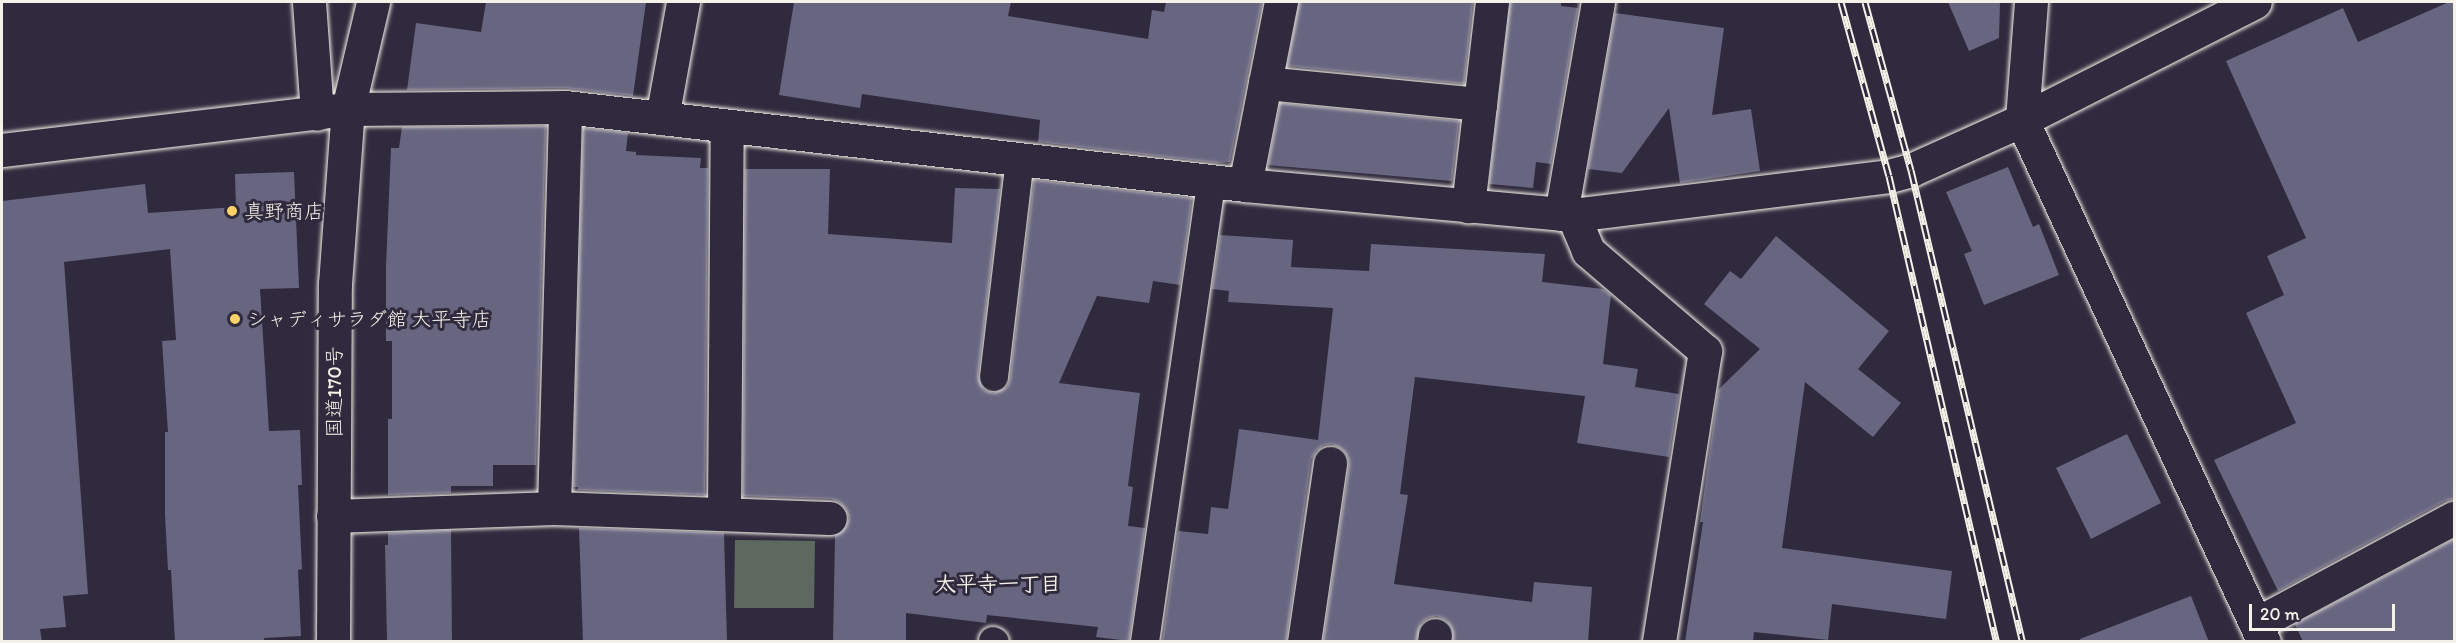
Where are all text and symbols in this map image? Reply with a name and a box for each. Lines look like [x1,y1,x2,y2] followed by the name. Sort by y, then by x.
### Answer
[244,199,324,223] place label: 真野商店
[225,204,239,218] marker: 真野商店
[247,307,491,331] place label: シャディサラダ館 大平寺店
[228,312,242,326] marker: シャディサラダ館 大平寺店
[322,346,346,438] street label: 国道170号
[935,571,1061,597] district label: 太平寺一丁目
[2252,592,2398,630] scale bar
[2260,603,2300,625] text: 20 m

